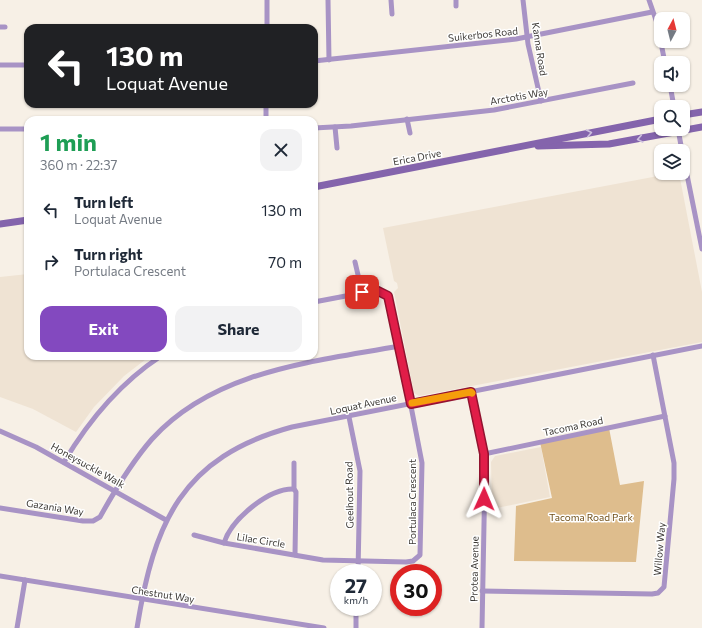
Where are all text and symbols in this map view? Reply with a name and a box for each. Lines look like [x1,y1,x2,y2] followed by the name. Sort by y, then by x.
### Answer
[654,12,690,48] north arrow
[654,12,690,180] map controls
[530,21,550,77] street label: Kanna Road
[448,24,519,44] street label: Suikerbos Road
[106,38,183,72] text: 130 m
[40,40,92,92] icon: left
[654,56,690,92] button: sound
[106,72,228,94] text: Loquat Avenue
[489,85,549,107] street label: Arctotis Way
[654,100,690,136] button: search
[40,127,97,156] text: 1 min
[260,129,302,171] button: close
[586,129,592,138] one-way arrow
[637,134,643,142] one-way arrow
[654,144,690,180] button: layers
[392,146,442,168] street label: Erica Drive
[40,157,117,173] text: 360 m · 22:37
[74,193,133,211] text: Turn left
[40,199,62,221] icon: left
[261,201,302,219] text: 130 m
[74,211,162,227] text: Loquat Avenue
[74,245,143,263] text: Turn right
[40,251,62,273] icon: right
[268,253,302,271] text: 70 m
[74,263,186,279] text: Portulaca Crescent
[345,275,379,309] pin
[351,281,373,303] icon: arrive
[40,306,167,352] button: Exit
[175,306,302,352] button: Share
[329,391,397,417] street label: Loquat Avenue
[542,414,604,438] street label: Tacoma Road
[49,440,128,491] street label: Honeysuckle Walk
[406,459,418,545] street label: Portulaca Crescent
[342,461,356,529] street label: Geelhout Road
[463,478,505,520] position arrow
[25,497,85,517] street label: Gazania Way
[549,511,633,523] park label: Tacoma Road Park
[651,522,667,576] street label: Willow Way
[236,530,286,550] street label: Lilac Circle
[467,536,481,602] street label: Protea Avenue
[390,564,442,616] speed limit sign: 30
[345,573,367,597] text: 27
[131,583,195,605] street label: Chestnut Way
[344,594,368,606] text: km/h

